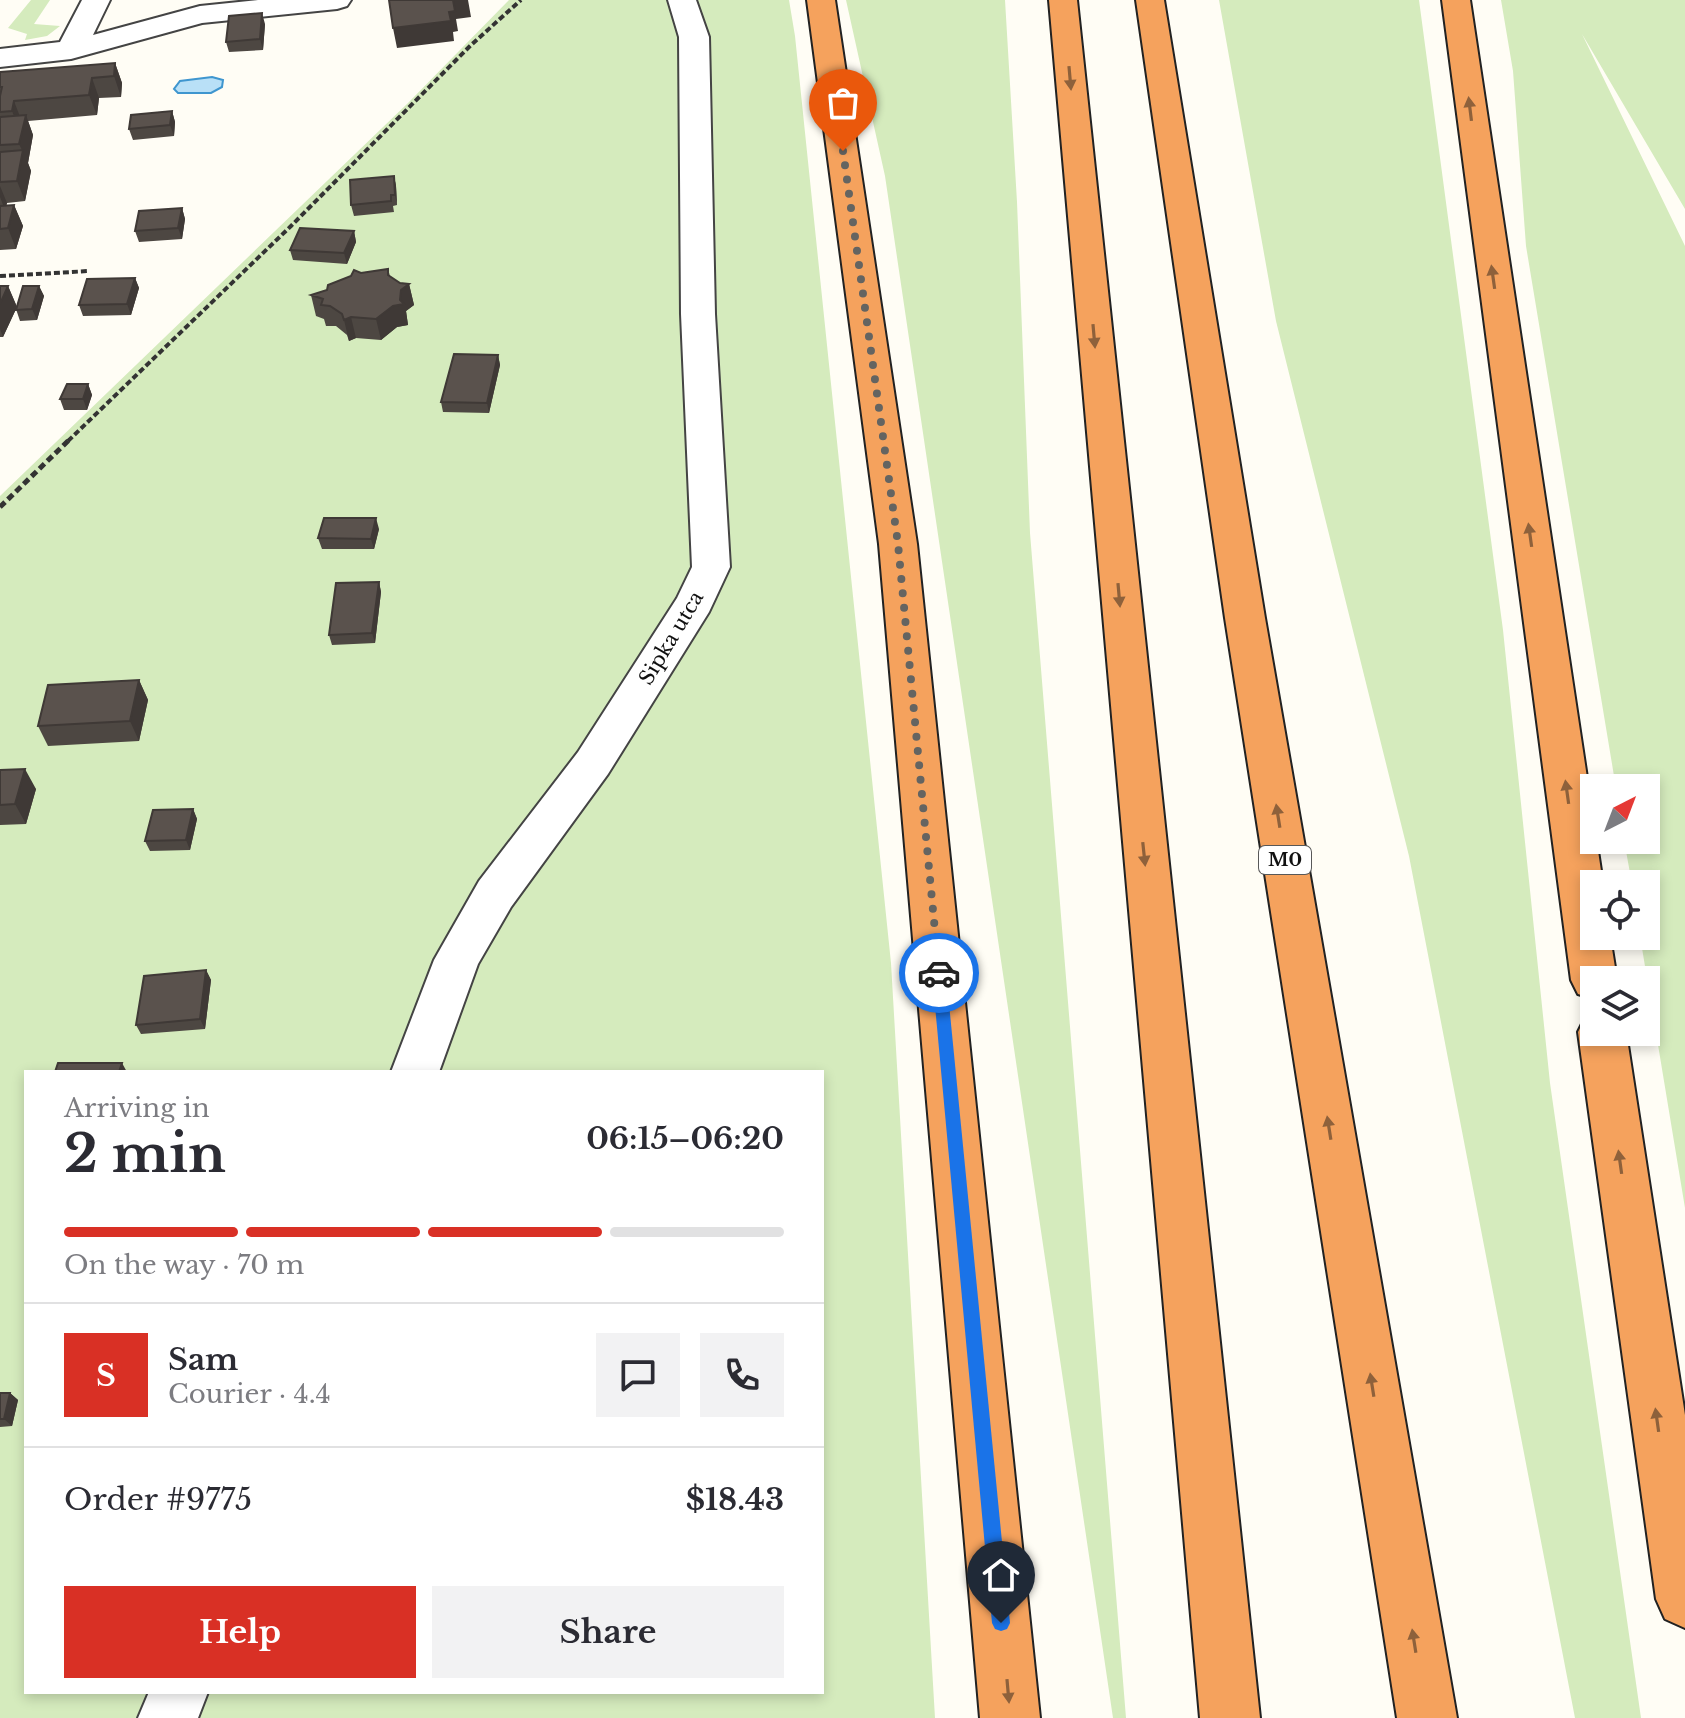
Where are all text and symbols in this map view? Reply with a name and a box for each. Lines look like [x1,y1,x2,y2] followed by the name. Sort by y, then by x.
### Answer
[1064,66,1077,91] one-way arrow
[809,69,877,151] pin
[821,81,865,125] icon: bag
[1463,96,1476,121] one-way arrow
[1486,264,1499,289] one-way arrow
[1088,324,1101,349] one-way arrow
[1523,522,1536,547] one-way arrow
[1112,583,1125,608] one-way arrow
[634,586,709,689] street label: Sipka utca
[1580,774,1660,854] north arrow
[1580,774,1660,1046] map controls
[1560,779,1573,804] one-way arrow
[1271,804,1283,829] one-way arrow
[1138,842,1151,867] one-way arrow
[1259,846,1311,874] road number: M0
[1580,870,1660,950] button: locate
[899,933,979,1013] courier
[917,951,961,995] icon: car
[1580,966,1660,1046] button: layers
[64,1092,210,1124] text: Arriving in
[1323,1115,1335,1140] one-way arrow
[586,1120,784,1157] text: 06:15–06:20
[64,1122,226,1186] text: 2 min
[1613,1150,1626,1175] one-way arrow
[64,1249,304,1281] text: On the way · 70 m
[596,1333,680,1417] button: chat
[700,1333,784,1417] button: phone
[168,1341,238,1378] text: Sam
[96,1357,116,1394] text: S
[1365,1372,1378,1397] one-way arrow
[168,1378,331,1410] text: Courier · 4.4
[1650,1407,1663,1432] one-way arrow
[64,1481,252,1518] text: Order #9775
[686,1481,784,1518] text: $18.43
[967,1541,1035,1623] pin
[979,1553,1023,1597] icon: home
[64,1586,416,1678] button: Help
[432,1586,784,1678] button: Share
[1408,1628,1420,1653] one-way arrow
[1001,1679,1014,1704] one-way arrow

